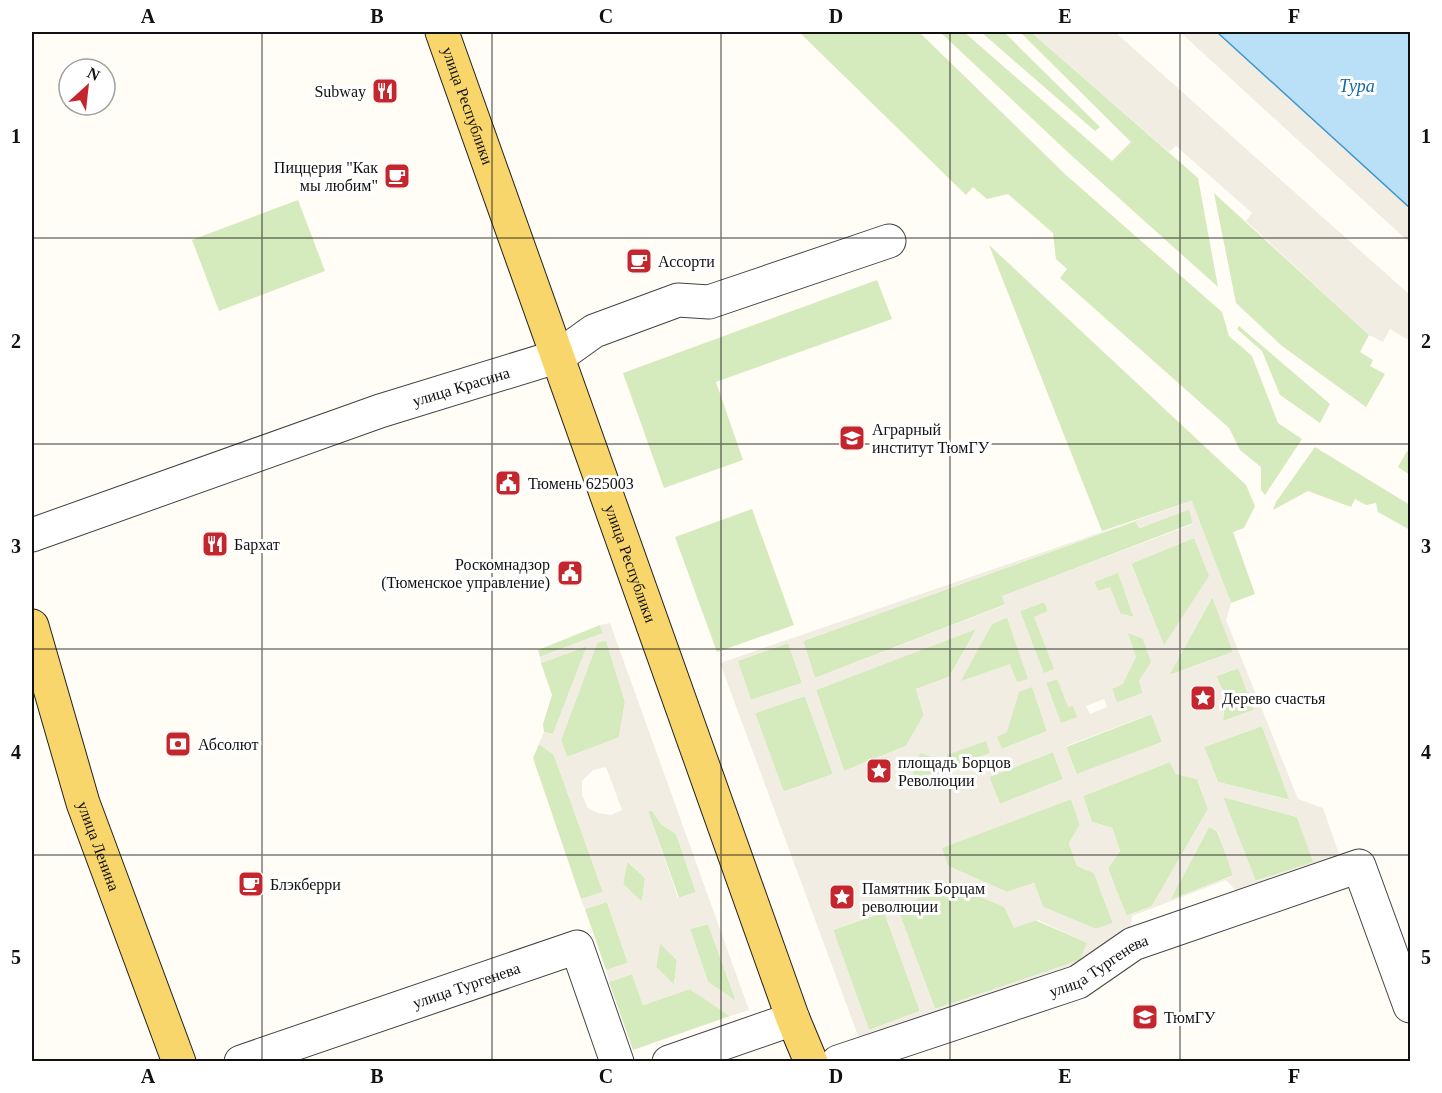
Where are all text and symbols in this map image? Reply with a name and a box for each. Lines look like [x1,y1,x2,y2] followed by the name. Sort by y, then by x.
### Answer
[141,5,156,27] text: A
[370,5,384,27] text: B
[599,5,613,27] text: C
[829,5,843,27] text: D
[1058,5,1072,27] text: E
[1288,5,1300,27] text: F
[438,44,497,167] street label: улица Республики
[57,57,117,117] north arrow
[85,64,103,84] text: N
[370,76,400,106] restaurant icon: Subway
[1339,76,1375,96] water label: Тура
[314,83,366,101] place label: Subway
[11,125,21,147] text: 1
[1421,125,1431,147] text: 1
[274,159,378,194] place label: Пиццерия "Как мы любим"
[382,161,412,191] cafe icon: Пиццерия "Как мы любим"
[624,246,654,276] cafe icon: Ассорти
[658,253,715,271] place label: Ассорти
[11,330,21,352] text: 2
[1421,330,1431,352] text: 2
[410,364,512,411] street label: улица Красина
[872,421,990,457] place label: Аграрный институт ТюмГУ
[837,423,867,453] school or university icon: Аграрный институт ТюмГУ
[493,468,523,498] public building icon: Тюмень 625003
[528,475,634,492] place label: Тюмень 625003
[601,502,659,625] street label: улица Республики
[200,529,230,559] restaurant icon: Бархат
[11,535,21,557] text: 3
[1421,535,1431,557] text: 3
[234,536,280,554] place label: Бархат
[381,556,550,592] place label: Роскомнадзор (Тюменское управление)
[555,558,585,588] public building icon: Роскомнадзор (Тюменское управление)
[1188,683,1218,713] place icon: Дерево счастья
[1222,690,1326,708] place label: Дерево счастья
[163,729,193,759] bank icon: Абсолют
[198,736,259,753] place label: Абсолют
[11,741,21,763] text: 4
[1421,741,1431,763] text: 4
[898,754,1011,790] place label: площадь Борцов Революции
[864,756,894,786] place icon: площадь Борцов Революции
[73,799,123,893] street label: улица Ленина
[236,869,266,899] cafe icon: Блэкберри
[270,876,341,894] place label: Блэкберри
[862,880,985,916] place label: Памятник Борцам революции
[827,882,857,912] place icon: Памятник Борцам революции
[1047,931,1150,1001] street label: улица Тургенева
[11,946,21,968] text: 5
[1421,946,1431,968] text: 5
[411,959,522,1013] street label: улица Тургенева
[1130,1002,1160,1032] school or university icon: ТюмГУ
[1164,1009,1216,1026] place label: ТюмГУ
[141,1065,156,1087] text: A
[370,1065,384,1087] text: B
[599,1065,613,1087] text: C
[829,1065,843,1087] text: D
[1058,1065,1072,1087] text: E
[1288,1065,1300,1087] text: F

